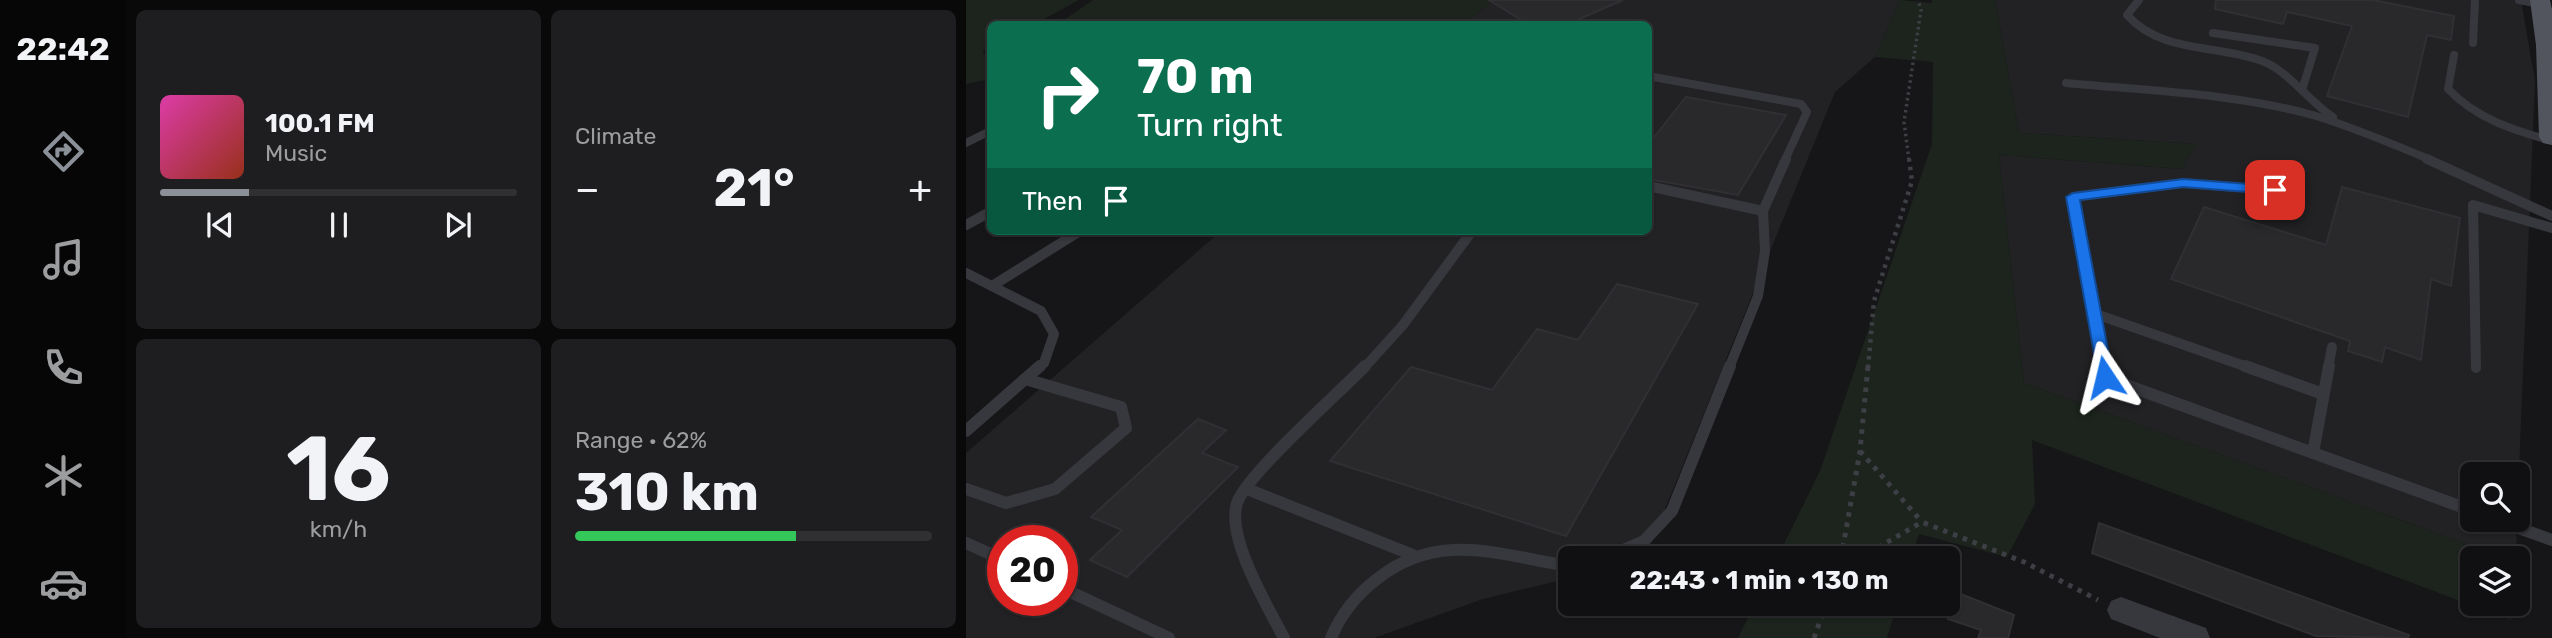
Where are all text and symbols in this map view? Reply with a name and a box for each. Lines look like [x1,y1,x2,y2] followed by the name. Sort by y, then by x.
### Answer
[16,30,110,68] text: 22:42
[1137,47,1254,105] text: 70 m
[1022,49,1113,140] icon: right
[1137,106,1282,144] text: Turn right
[265,108,375,139] text: 100.1 FM
[575,122,656,150] text: Climate
[39,127,88,176] icon: directions
[265,139,327,167] text: Music
[714,157,795,219] text: 21°
[2245,160,2305,220] pin
[575,166,600,212] text: −
[908,166,932,212] text: +
[2256,171,2294,209] icon: arrive
[1097,182,1135,220] icon: arrive
[1022,186,1083,217] text: Then
[201,206,239,244] icon: previous
[320,206,358,244] icon: pause
[439,206,477,244] icon: next
[39,235,88,284] icon: music
[2068,340,2142,414] position arrow
[39,343,88,392] icon: phone
[286,415,391,523] text: 16
[575,426,707,454] text: Range · 62%
[39,451,88,500] icon: climate
[575,461,759,523] text: 310 km
[2460,462,2530,616] map controls
[2460,462,2530,532] button: search
[310,515,367,543] text: km/h
[987,525,1078,616] speed limit sign: 20
[2460,546,2530,616] button: layers
[39,559,88,608] icon: car
[1629,565,1889,596] text: 22:43 · 1 min · 130 m

